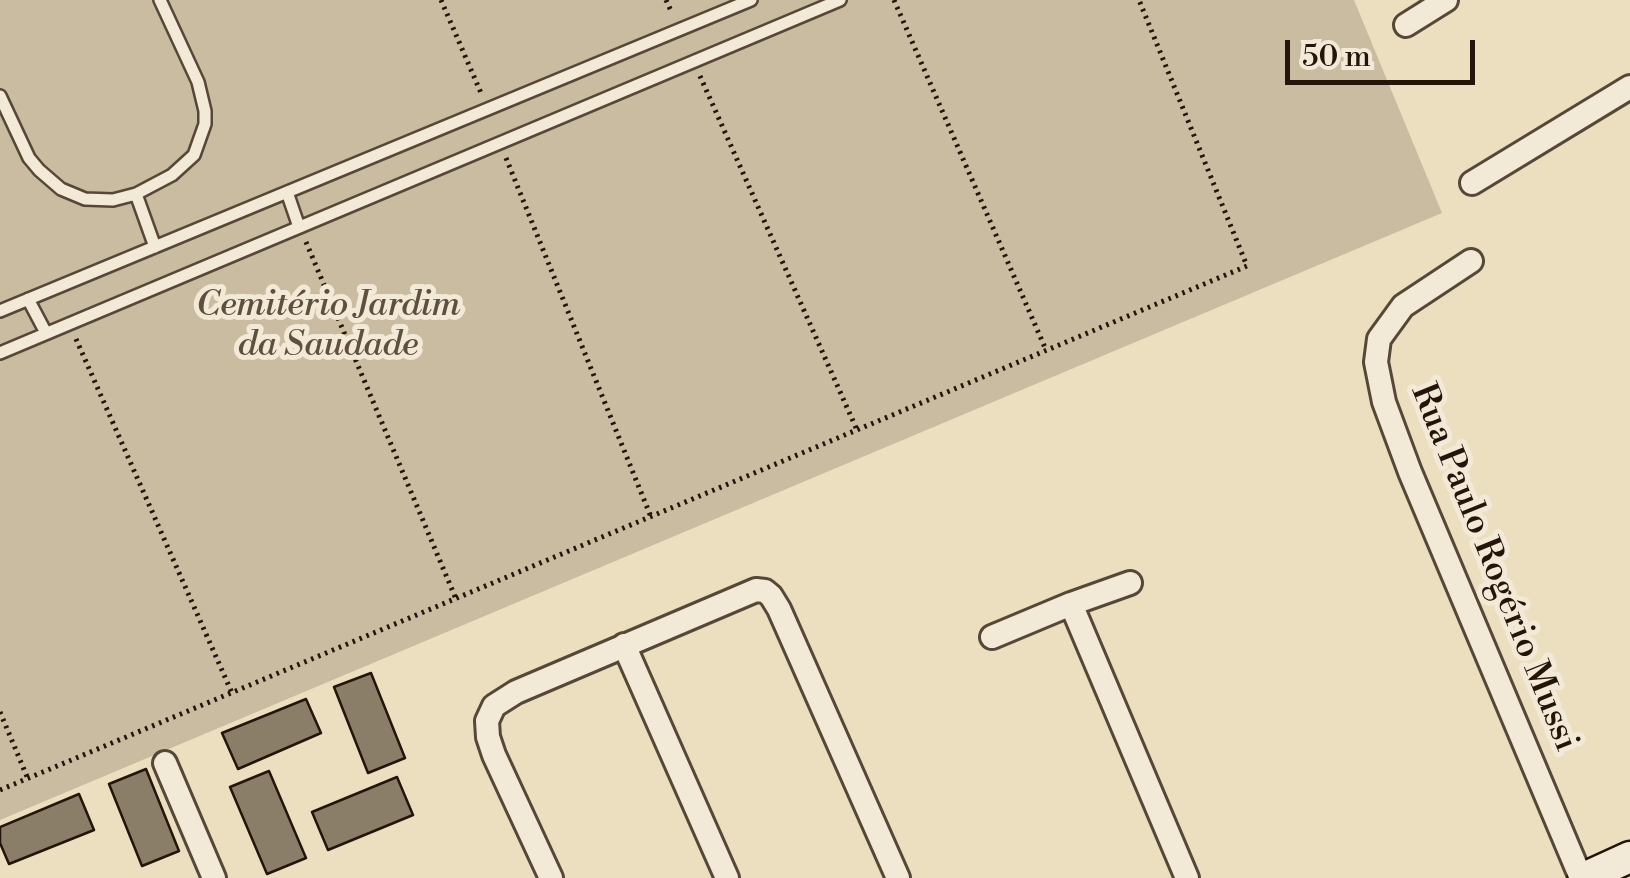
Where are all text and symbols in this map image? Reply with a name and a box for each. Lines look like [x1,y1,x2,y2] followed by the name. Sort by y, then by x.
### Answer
[1290,20,1480,82] scale bar
[1302,38,1371,76] text: 50 m
[196,286,460,368] park label: Cemitério Jardim da Saudade
[1400,378,1586,758] street label: Rua Paulo Rogério Mussi

